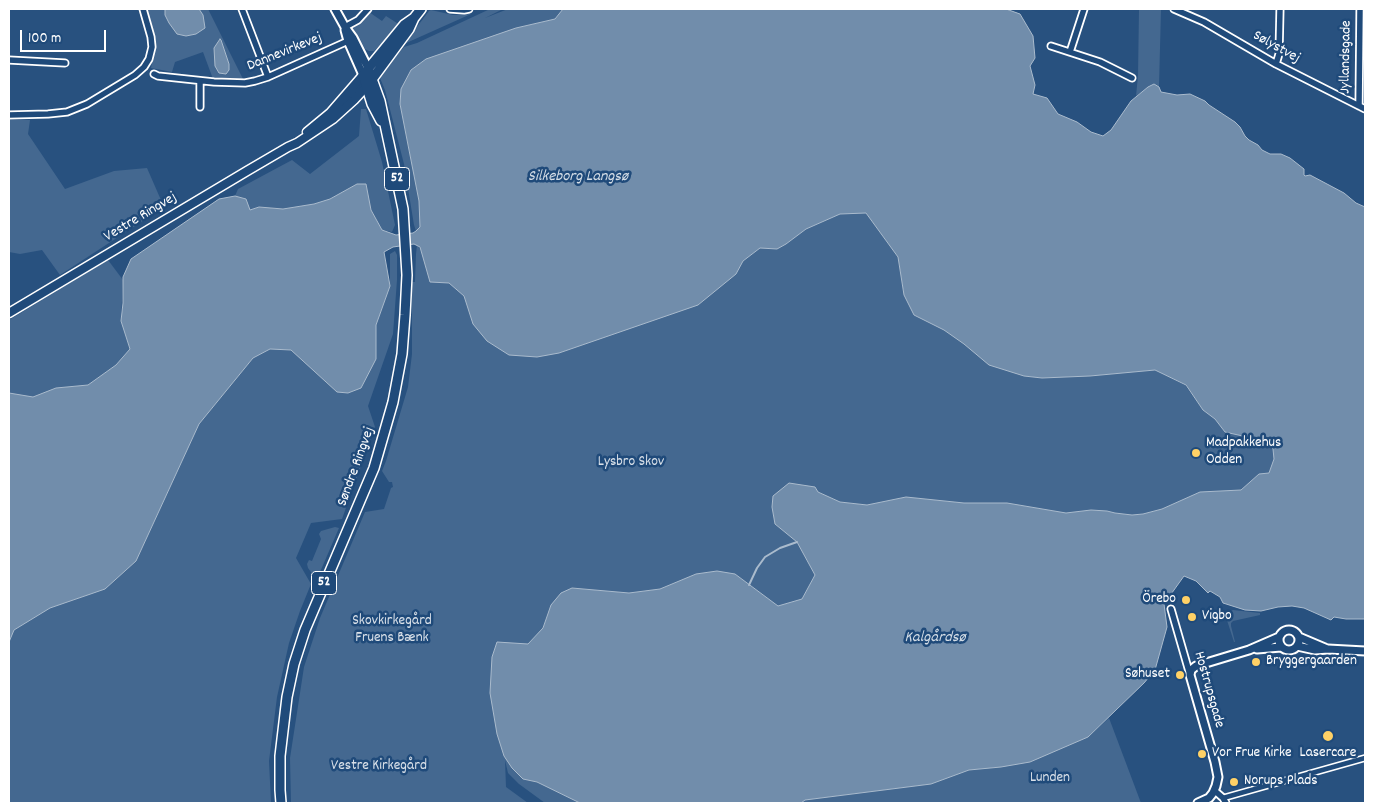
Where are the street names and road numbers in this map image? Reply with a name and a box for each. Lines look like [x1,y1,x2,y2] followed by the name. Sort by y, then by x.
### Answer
[1337,20,1357,94] street label: Jyllandsgade
[1249,28,1303,68] street label: Sølystvej
[245,30,325,76] street label: Dannevirkevej
[384,168,410,190] road number: 52
[101,189,181,247] street label: Vestre Ringvej
[334,425,380,509] street label: Søndre Ringvej
[312,572,336,594] road number: 52
[1189,650,1227,730] street label: Hostrupsgade

